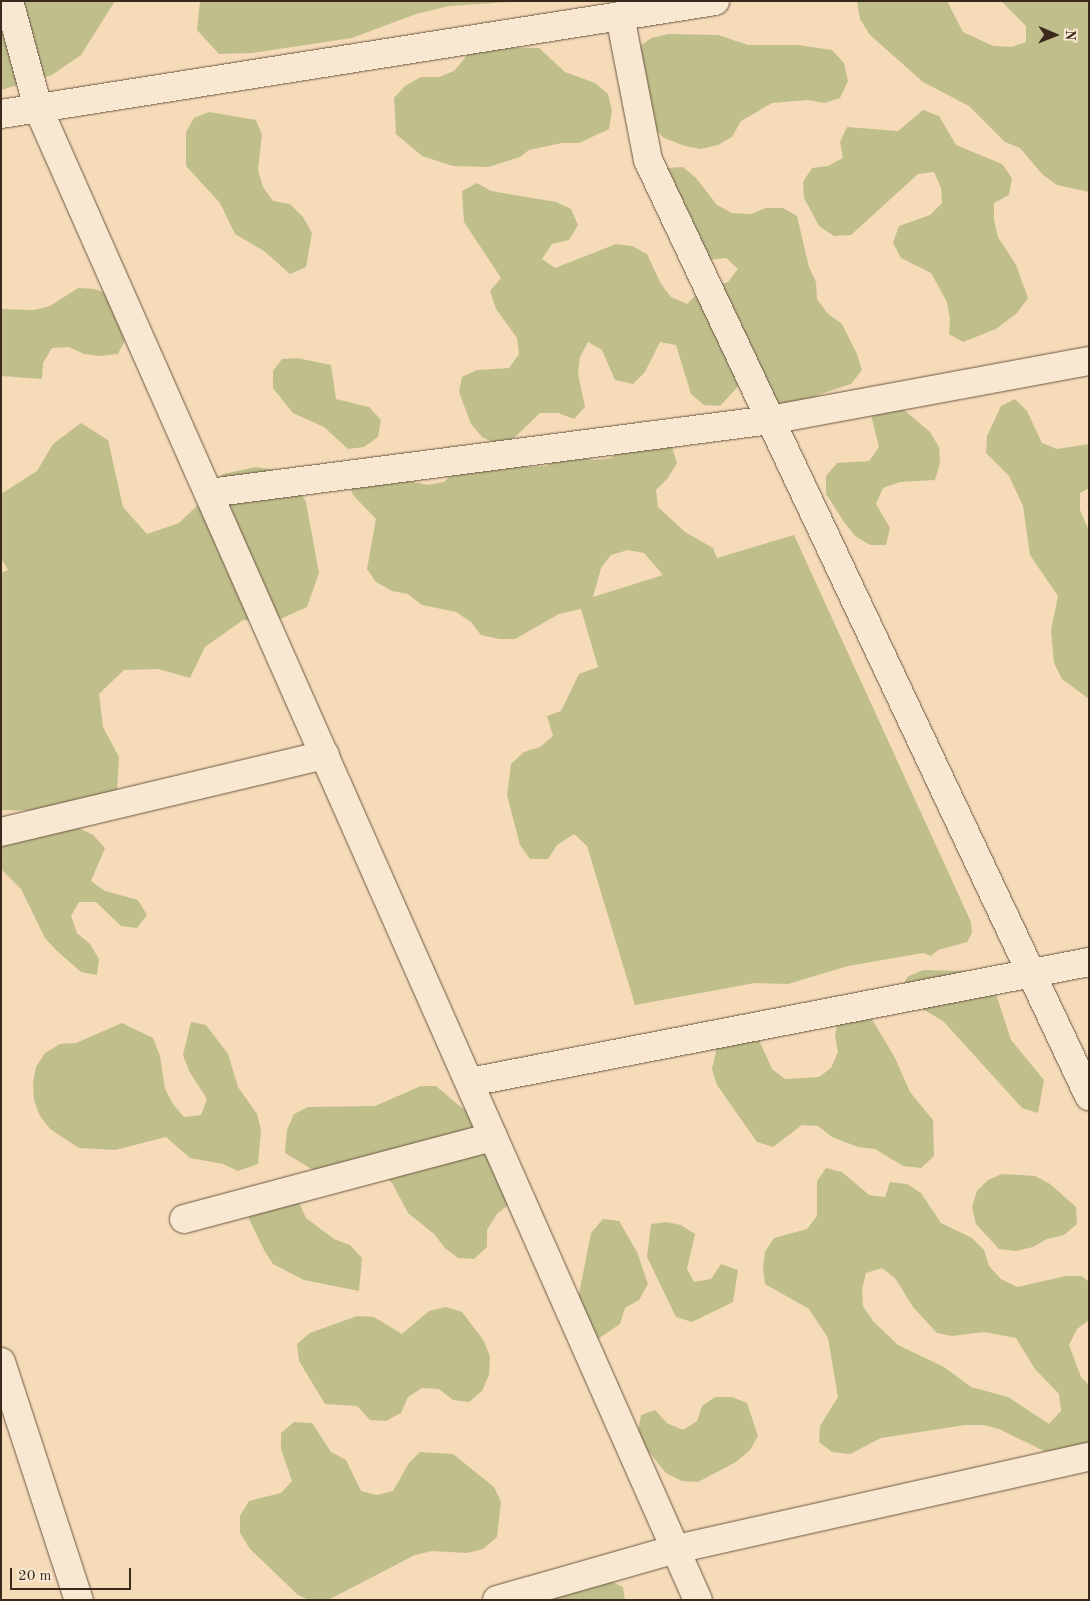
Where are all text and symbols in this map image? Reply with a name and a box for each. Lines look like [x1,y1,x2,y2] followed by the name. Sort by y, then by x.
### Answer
[1030,10,1080,60] north arrow
[1063,30,1077,41] text: N
[12,1558,134,1590] scale bar
[18,1569,52,1584] text: 20 m

